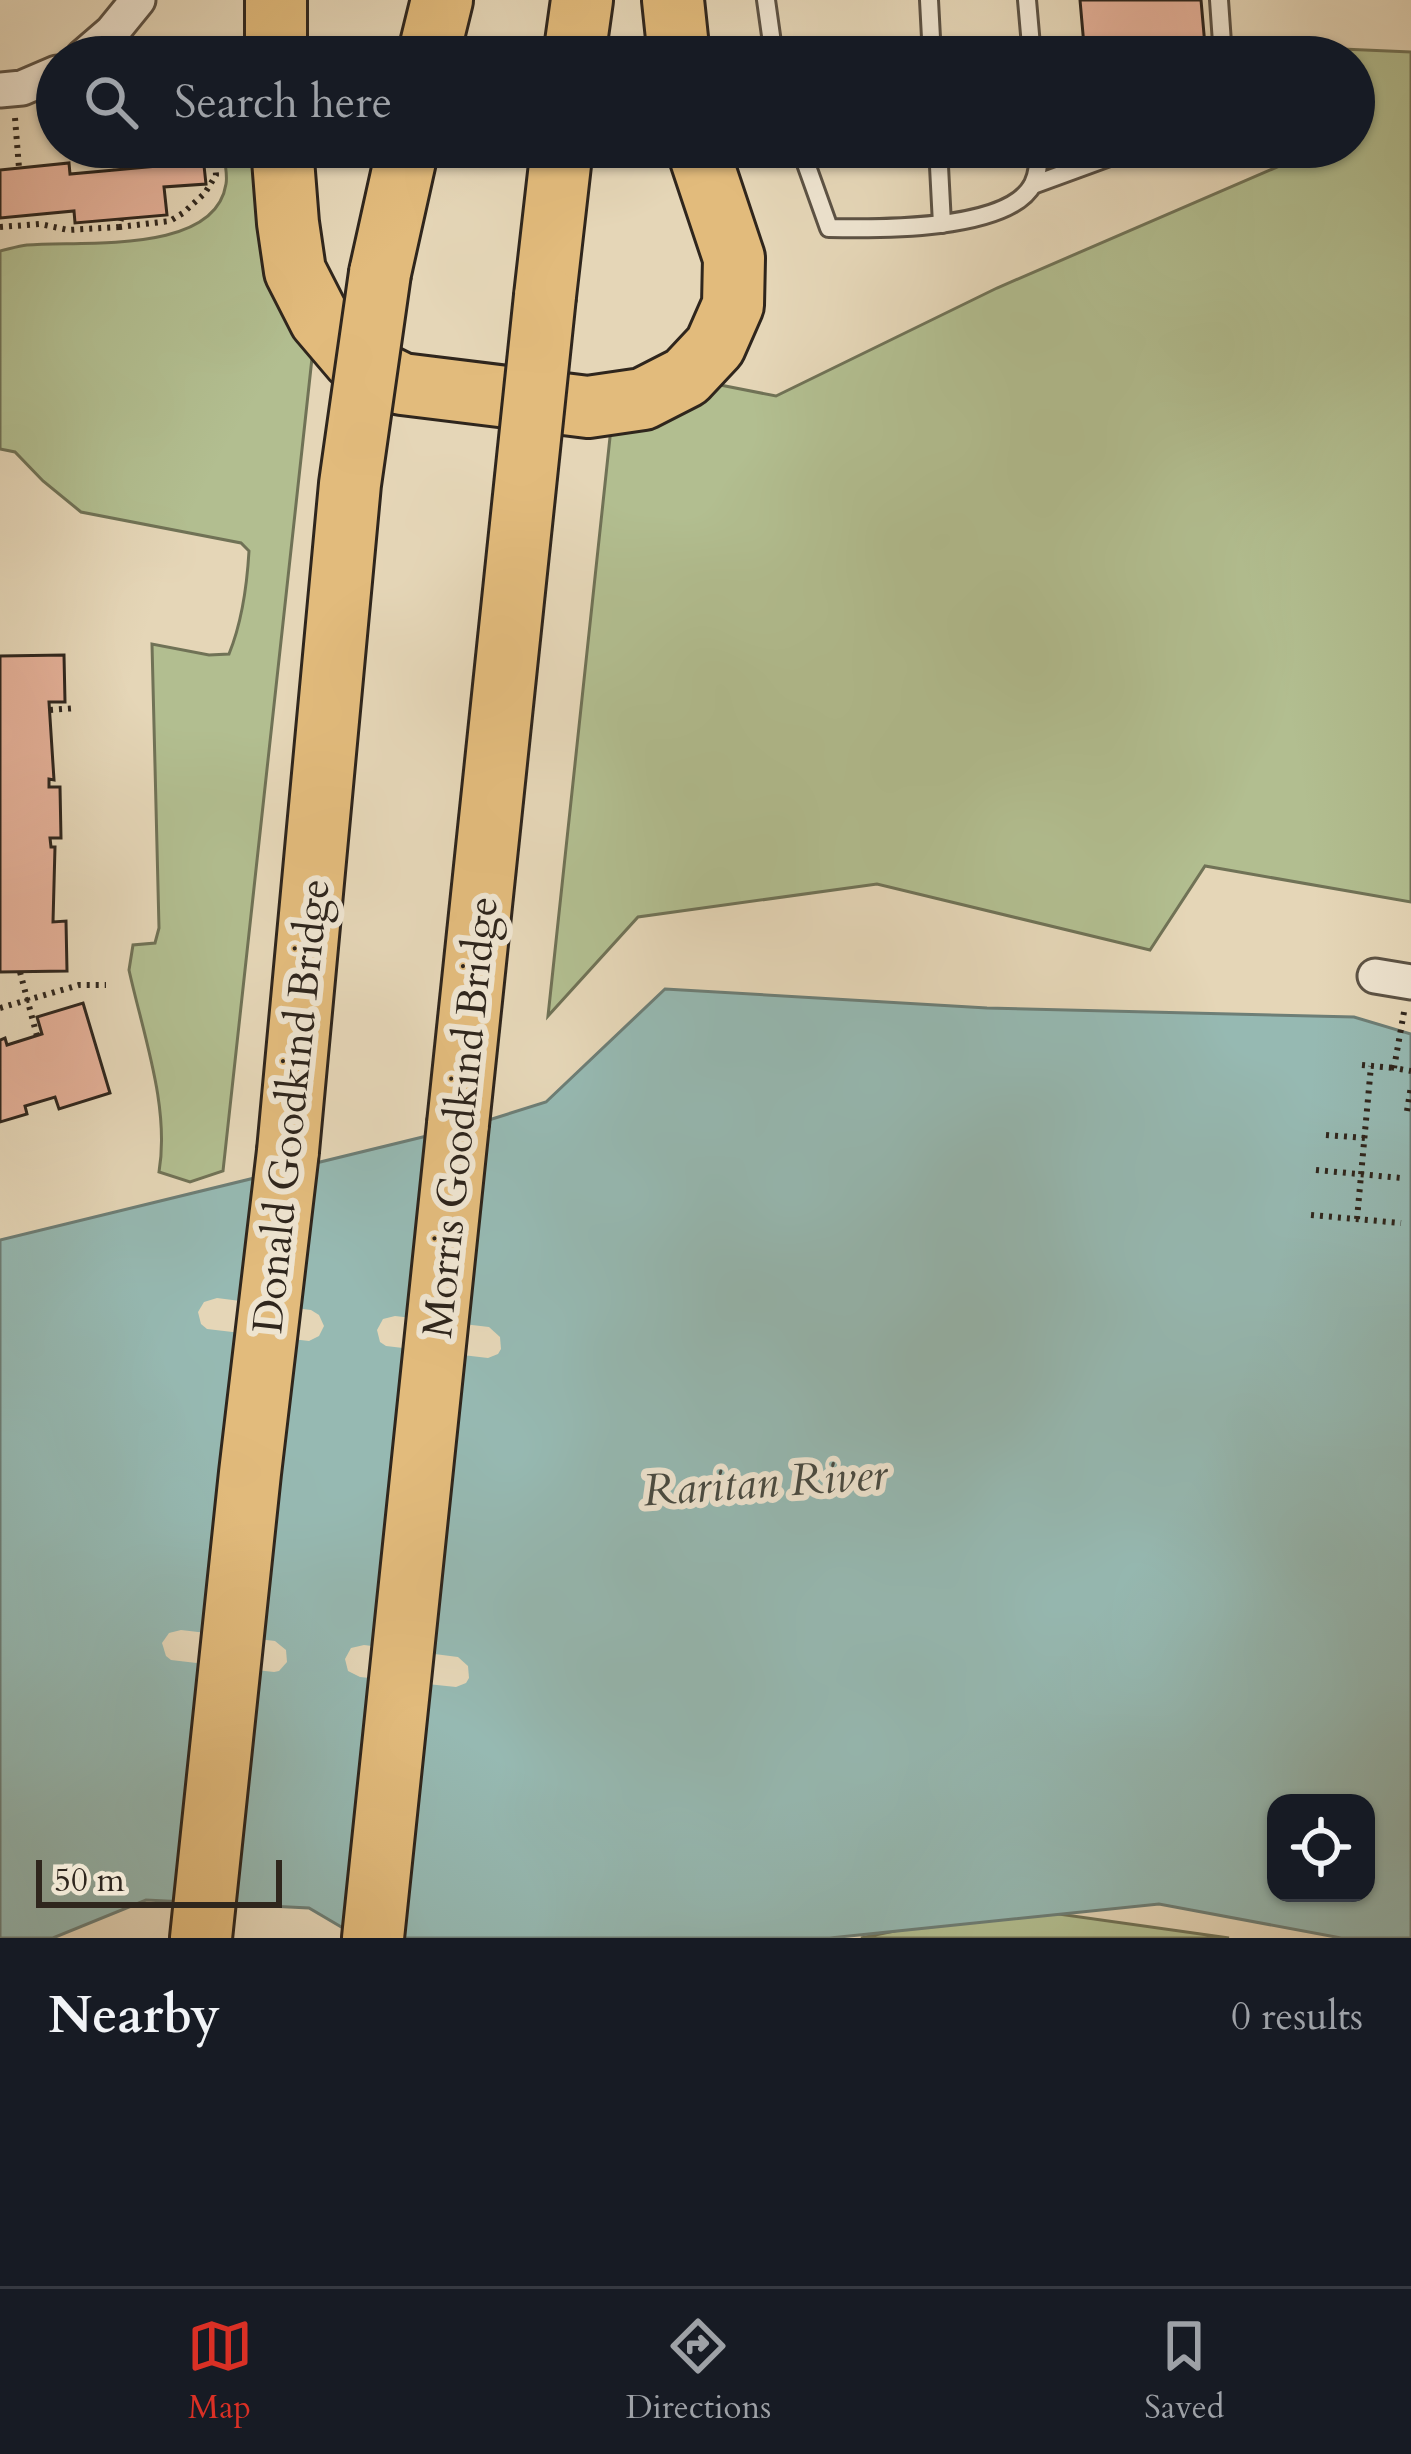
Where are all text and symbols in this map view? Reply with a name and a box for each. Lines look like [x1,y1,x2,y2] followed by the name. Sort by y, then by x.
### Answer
[36,36,1375,168] search box
[78,69,144,135] icon: search
[174,72,392,133] text: Search here
[239,876,344,1336] street label: Donald Goodkind Bridge
[409,894,512,1341] street label: Morris Goodkind Bridge
[641,1443,891,1521] water label: Raritan River
[1267,1794,1375,1902] map controls
[1267,1794,1375,1902] button: locate
[36,1854,282,1907] scale bar
[54,1858,125,1903] text: 50 m
[48,1981,220,2051] text: Nearby
[1231,1990,1363,2043] text: 0 results
[187,2313,253,2430] tab: Map
[626,2313,771,2430] tab: Directions
[1144,2313,1224,2430] tab: Saved

